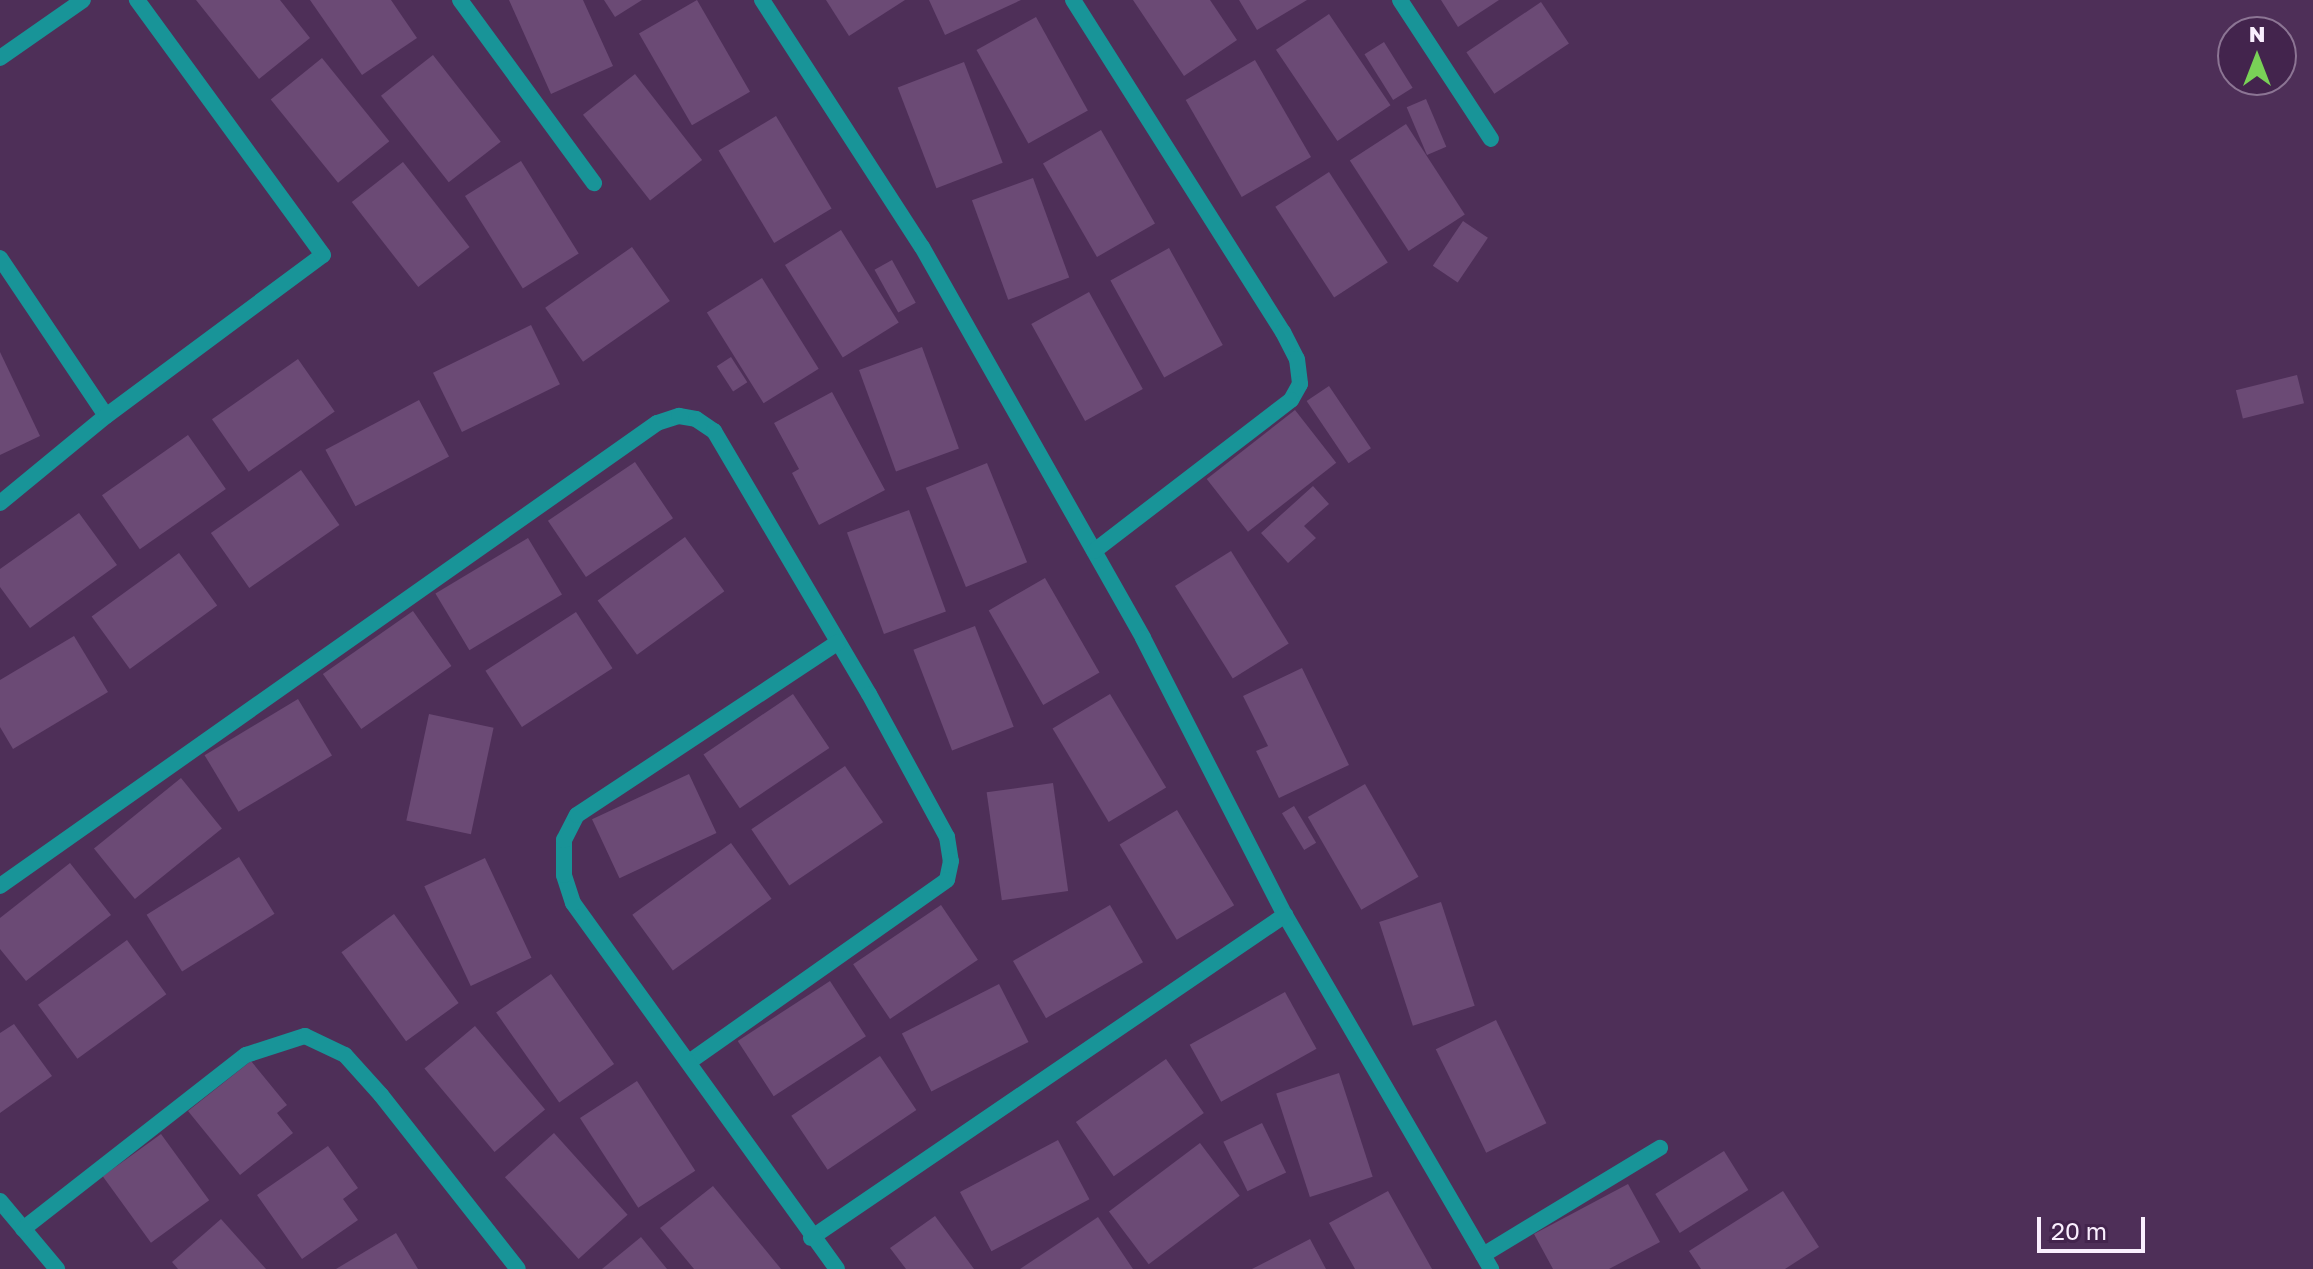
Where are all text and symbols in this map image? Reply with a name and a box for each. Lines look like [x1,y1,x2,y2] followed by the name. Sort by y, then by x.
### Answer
[2217,16,2297,96] north arrow
[2249,20,2265,47] text: N
[2041,1201,2149,1251] scale bar
[2051,1216,2107,1245] text: 20 m

